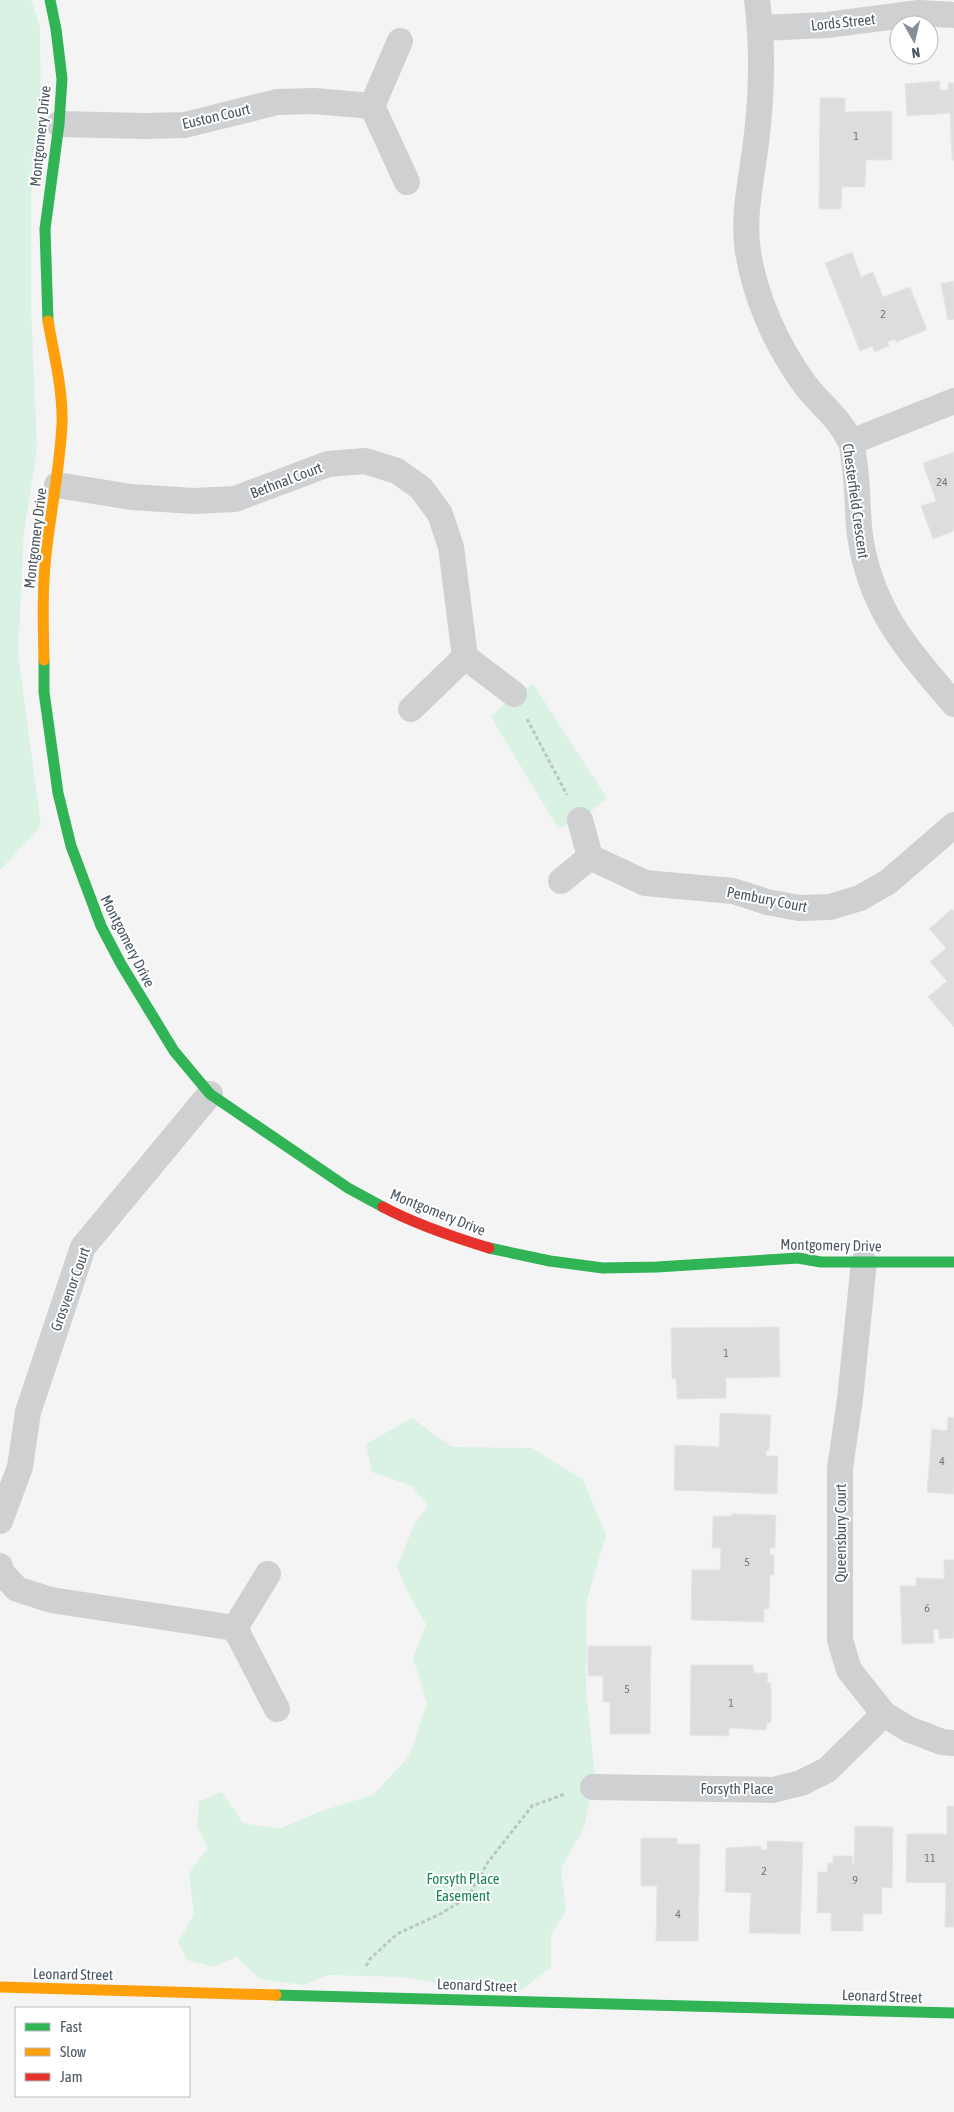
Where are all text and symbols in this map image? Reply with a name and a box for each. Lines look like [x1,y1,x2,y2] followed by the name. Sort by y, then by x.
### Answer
[810,10,876,34] street label: Lords Street
[889,15,939,65] north arrow
[911,44,921,61] text: N
[26,85,54,187] street label: Montgomery Drive
[180,100,252,132] street label: Euston Court
[853,129,859,143] house number: 1
[880,307,886,321] house number: 2
[840,442,872,560] street label: Chesterfield Crescent
[248,459,324,501] street label: Bethnal Court
[936,475,948,489] house number: 24
[20,487,50,589] street label: Montgomery Drive
[725,883,809,915] street label: Pembury Court
[97,892,159,990] street label: Montgomery Drive
[388,1185,488,1239] street label: Montgomery Drive
[780,1236,882,1254] street label: Montgomery Drive
[47,1245,93,1333] street label: Grosvenor Court
[723,1346,729,1360] house number: 1
[939,1454,945,1468] house number: 4
[832,1484,849,1582] street label: Queensbury Court
[744,1555,750,1569] house number: 5
[924,1601,930,1615] house number: 6
[624,1682,630,1696] house number: 5
[728,1696,734,1710] house number: 1
[700,1780,774,1797] street label: Forsyth Place
[924,1851,936,1865] house number: 11
[761,1864,767,1878] house number: 2
[426,1870,500,1904] park label: Forsyth Place Easement
[852,1873,858,1887] house number: 9
[675,1907,681,1921] house number: 4
[33,1965,113,1983] street label: Leonard Street
[437,1975,517,1995] street label: Leonard Street
[842,1986,922,2006] street label: Leonard Street
[15,2007,190,2097] legend
[60,2018,82,2035] text: Fast
[60,2043,86,2060] text: Slow
[60,2068,83,2085] text: Jam

